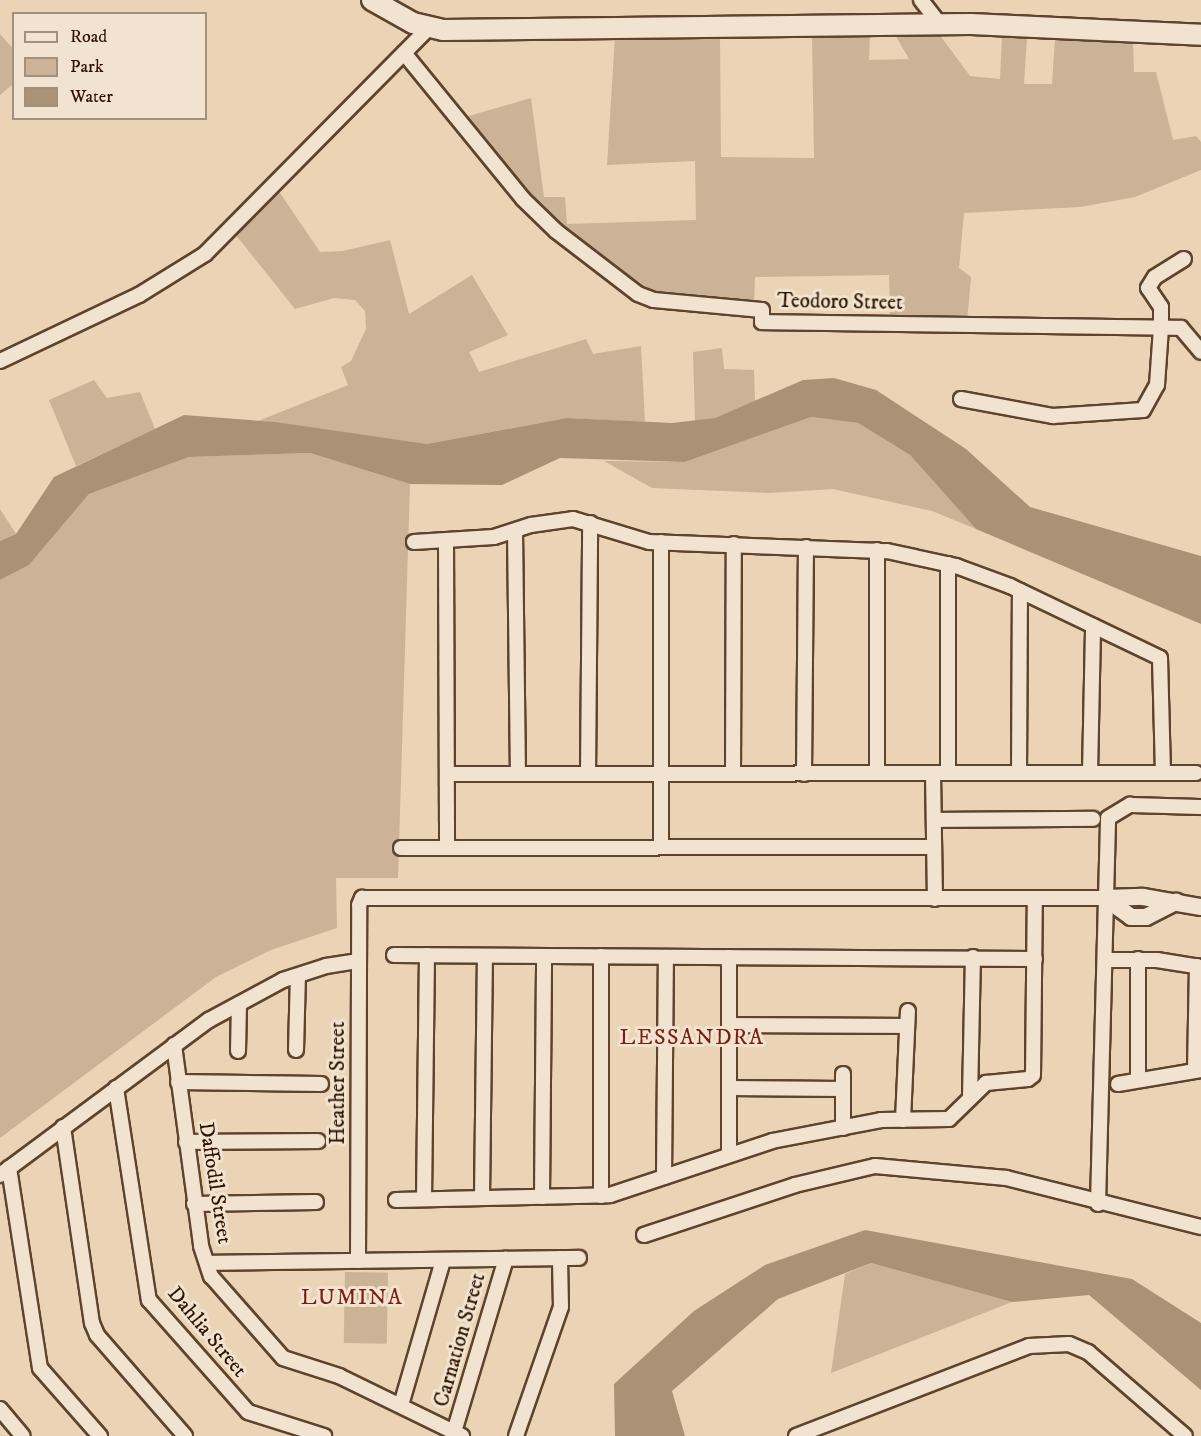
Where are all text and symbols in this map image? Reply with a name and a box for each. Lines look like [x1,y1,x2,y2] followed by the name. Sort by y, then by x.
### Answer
[12,12,207,120] legend
[70,26,107,48] text: Road
[70,56,104,78] text: Park
[70,86,113,108] text: Water
[777,288,903,316] street label: Teodoro Street
[325,1021,351,1145] street label: Heather Street
[620,1025,764,1051] district label: LESSANDRA
[193,1120,237,1246] street label: Daffodil Street
[429,1270,491,1410] street label: Carnation Street
[162,1282,252,1382] street label: Dahlia Street
[301,1285,403,1311] district label: LUMINA

